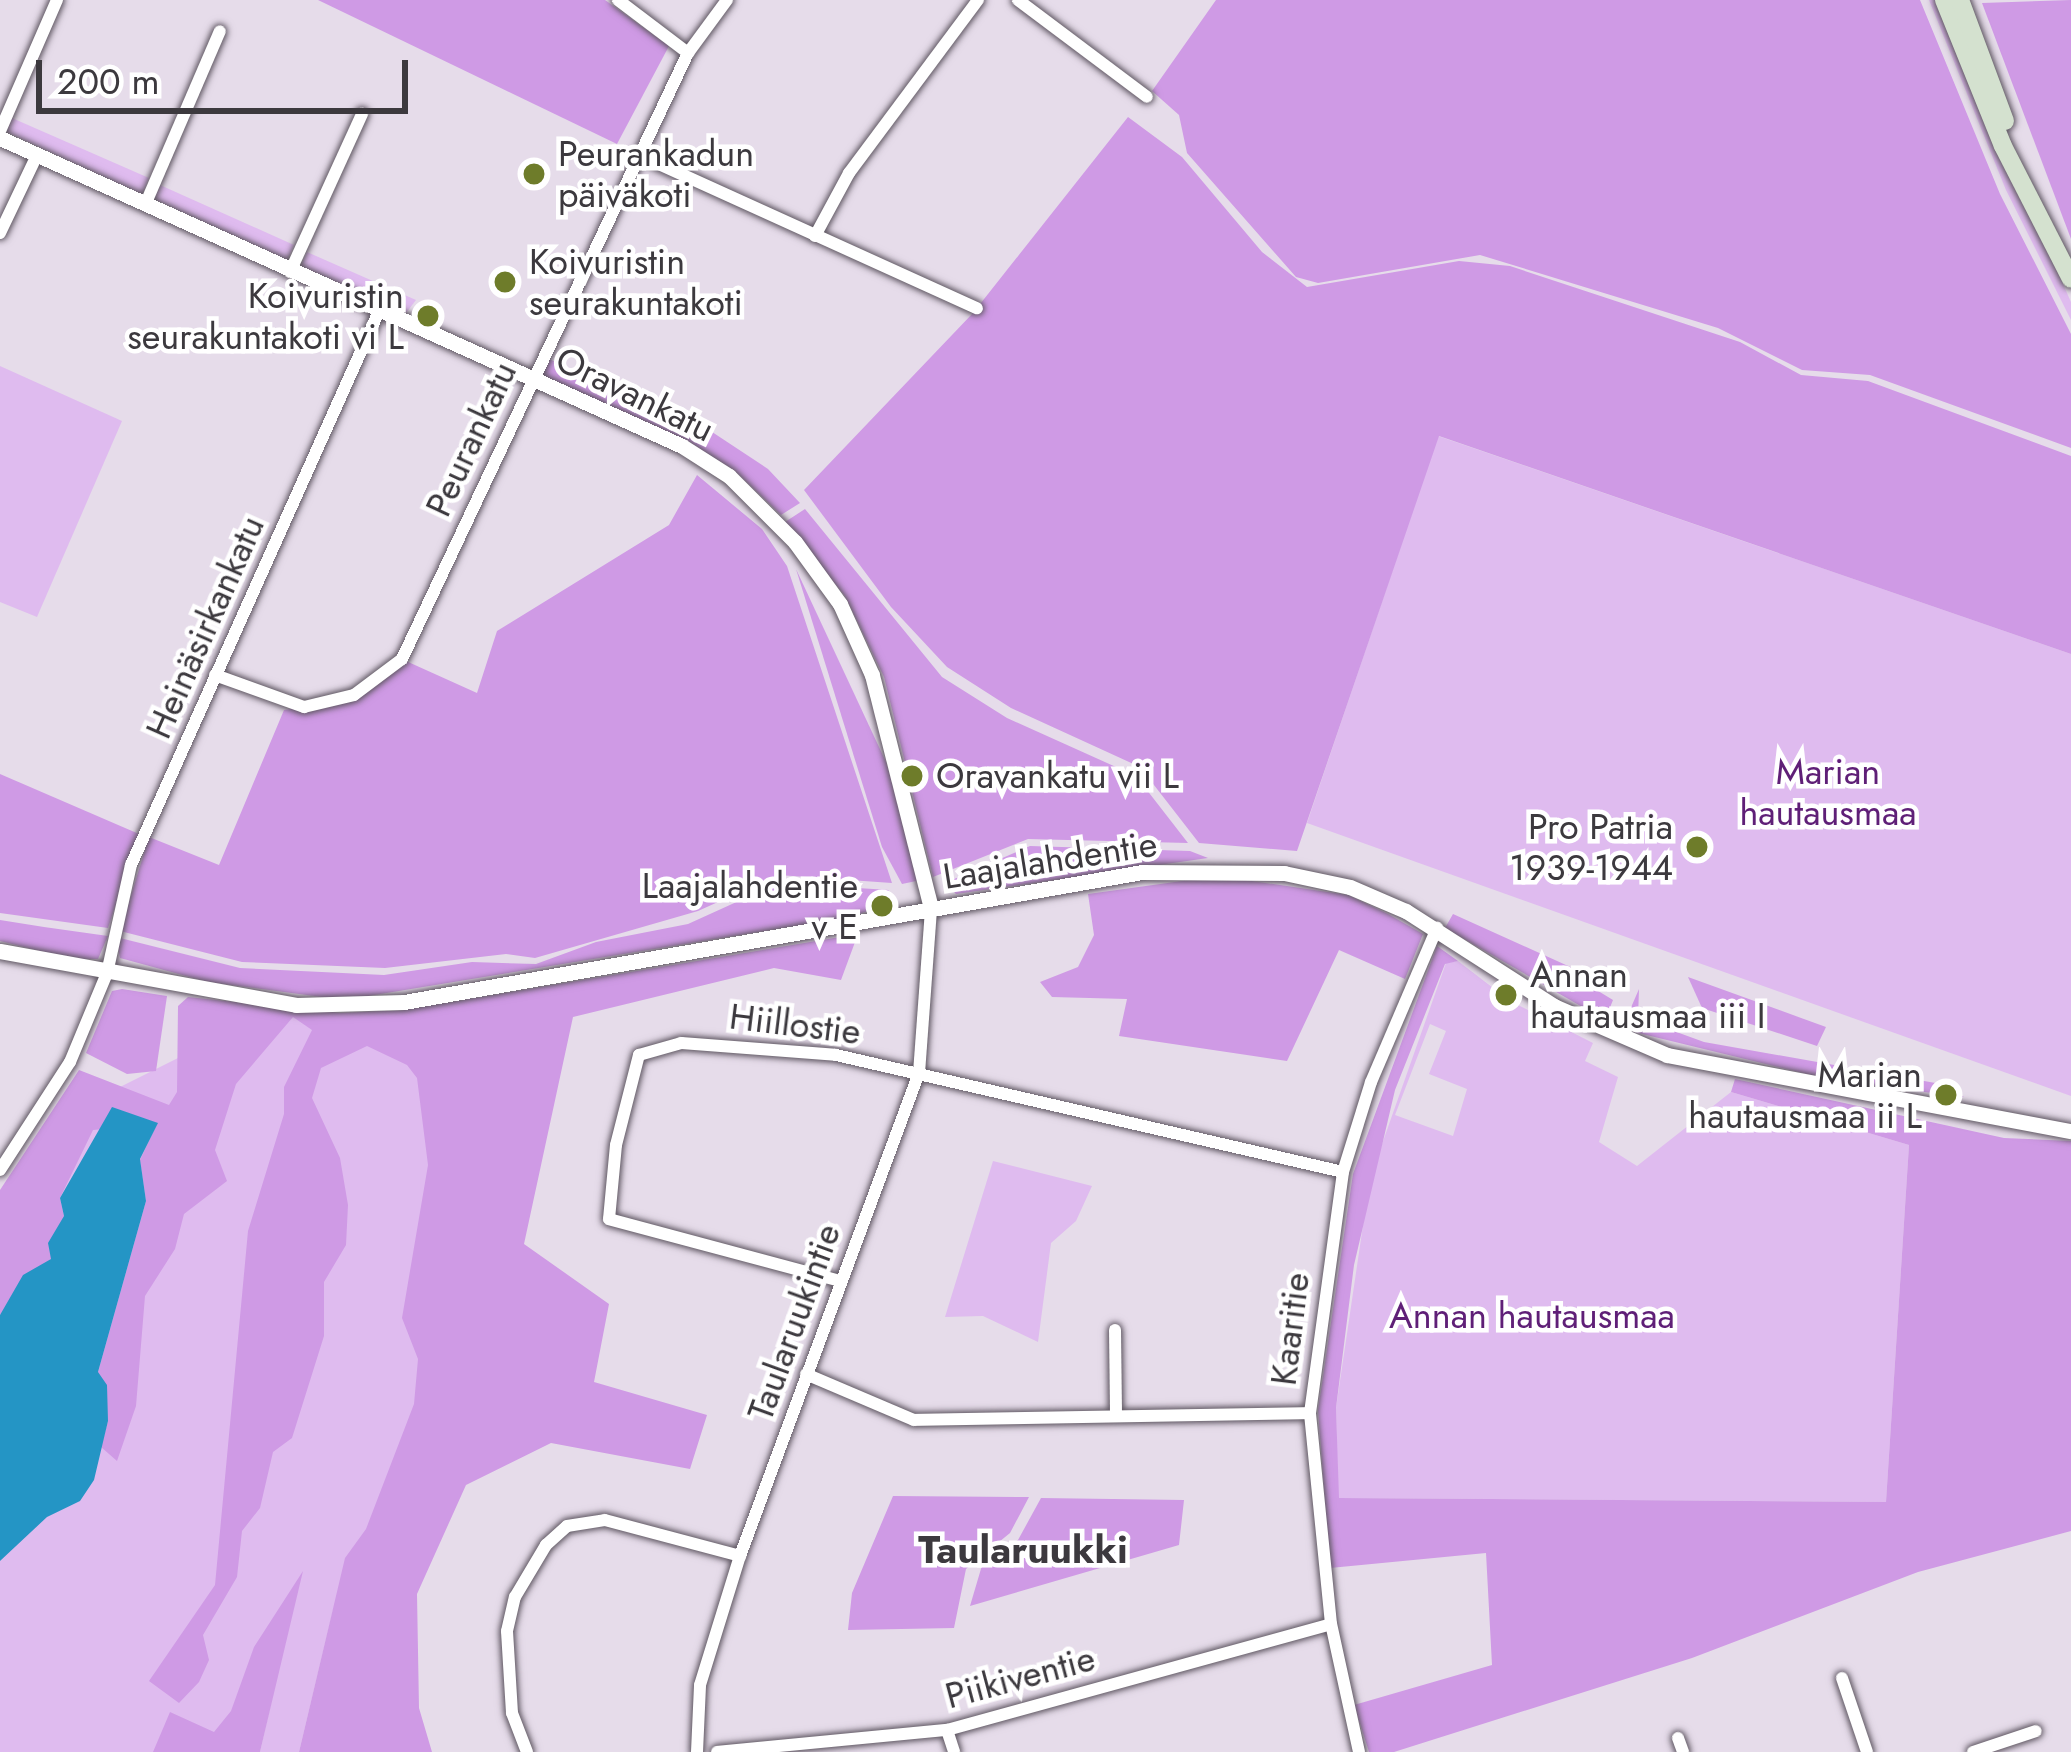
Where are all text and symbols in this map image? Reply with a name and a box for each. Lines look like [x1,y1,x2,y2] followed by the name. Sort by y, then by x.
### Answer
[42,36,414,110] scale bar
[57,55,160,107] text: 200 m
[558,131,754,216] place label: Peurankadun päiväkoti
[521,161,547,187] marker: Peurankadun päiväkoti
[529,239,743,324] place label: Koivuristin seurakuntakoti
[492,269,518,295] marker: Koivuristin seurakuntakoti
[127,273,404,358] place label: Koivuristin seurakuntakoti vi L
[415,303,441,329] marker: Koivuristin seurakuntakoti vi L
[549,337,721,451] street label: Oravankatu
[416,355,526,523] street label: Peurankatu
[137,509,273,745] street label: Heinäsirkankatu
[1739,749,1917,834] park label: Marian hautausmaa
[936,754,1179,798] place label: Oravankatu vii L
[899,763,925,789] marker: Oravankatu vii L
[1509,804,1673,889] place label: Pro Patria 1939-1944
[940,822,1160,898] street label: Laajalahdentie
[1684,834,1710,860] marker: Pro Patria 1939-1944
[642,863,858,948] place label: Laajalahdentie v E
[869,893,895,919] marker: Laajalahdentie v E
[1530,952,1766,1037] place label: Annan hautausmaa iii I
[1493,982,1519,1008] marker: Annan hautausmaa iii I
[727,995,863,1053] street label: Hiillostie
[1688,1052,1922,1137] place label: Marian hautausmaa ii L
[1933,1082,1959,1108] marker: Marian hautausmaa ii L
[739,1218,849,1426] street label: Taularuukintie
[1262,1270,1318,1388] street label: Kaaritie
[1389,1294,1675,1338] park label: Annan hautausmaa
[918,1527,1128,1573] district label: Taularuukki
[941,1636,1099,1718] street label: Piikiventie

